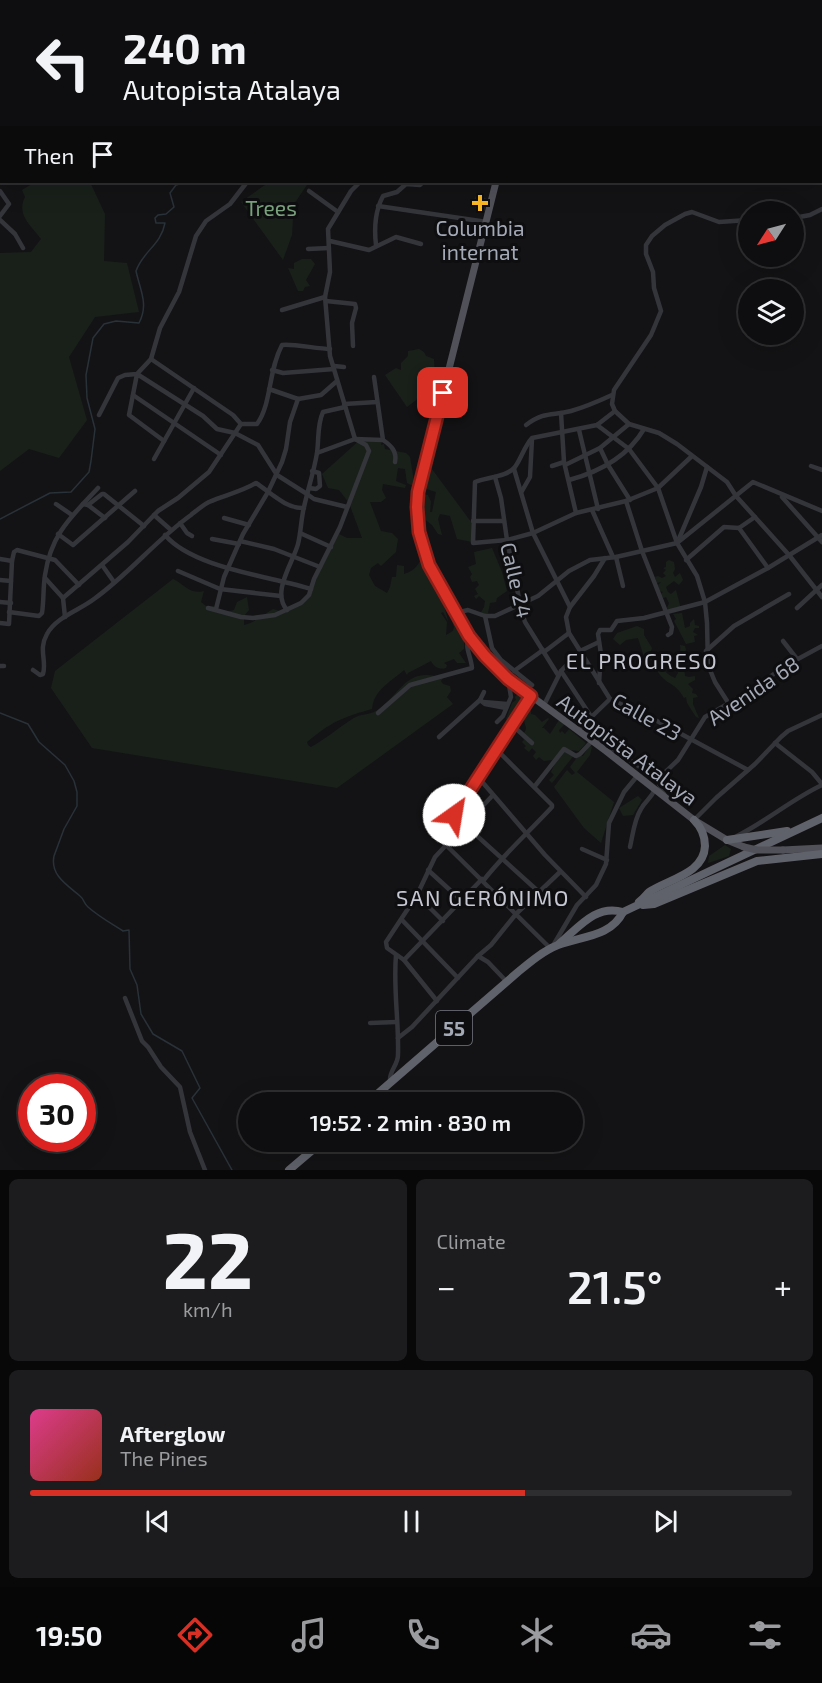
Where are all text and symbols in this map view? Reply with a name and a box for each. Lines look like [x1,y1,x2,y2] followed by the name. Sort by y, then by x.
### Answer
[123,22,247,72] text: 240 m
[24,24,102,102] icon: left
[123,73,341,105] text: Autopista Atalaya
[86,138,119,171] icon: arrive
[24,142,74,168] text: Then
[471,194,489,212] marker: Columbia internat
[245,195,297,220] park label: Trees
[738,201,804,267] north arrow
[738,201,804,345] map controls
[435,215,525,264] place label: Columbia internat
[738,279,804,345] button: layers
[417,367,468,418] pin
[426,376,459,409] icon: arrive
[496,540,538,620] street label: Calle 24
[566,647,718,673] district label: EL PROGRESO
[702,650,804,730] street label: Avenida 68
[608,687,686,745] street label: Calle 23
[553,688,703,810] street label: Autopista Atalaya
[422,783,486,847] position arrow
[396,884,570,910] district label: SAN GERÓNIMO
[436,1011,472,1045] road number: 55
[18,1074,96,1152] speed limit sign: 30
[310,1109,511,1135] text: 19:52 · 2 min · 830 m
[162,1211,253,1305] text: 22
[437,1229,506,1253] text: Climate
[567,1259,663,1313] text: 21.5°
[437,1266,456,1306] text: −
[774,1266,792,1306] text: +
[183,1297,233,1321] text: km/h
[120,1420,225,1446] text: Afterglow
[120,1446,208,1470] text: The Pines
[141,1505,174,1538] icon: previous
[395,1505,428,1538] icon: pause
[649,1505,682,1538] icon: next
[174,1614,216,1656] icon: directions
[288,1614,330,1656] icon: music
[402,1614,444,1656] icon: phone
[516,1614,558,1656] icon: climate
[630,1614,672,1656] icon: car
[744,1614,786,1656] icon: filters
[36,1619,102,1651] text: 19:50

